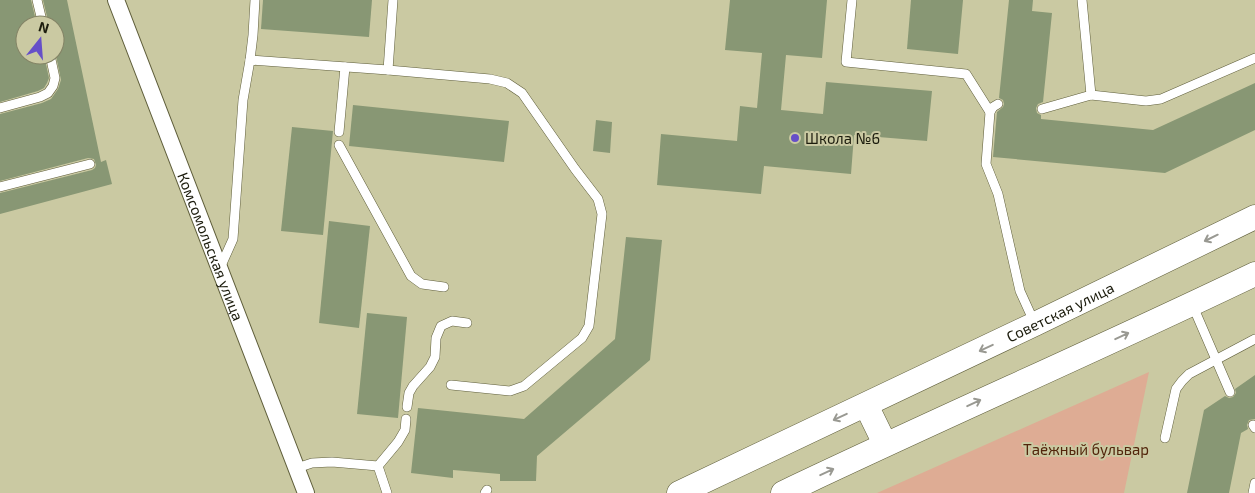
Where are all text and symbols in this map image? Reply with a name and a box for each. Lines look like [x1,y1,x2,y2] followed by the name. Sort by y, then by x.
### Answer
[15,15,65,65] north arrow
[37,17,51,37] text: N
[805,129,880,147] place label: Школа №6
[789,132,801,144] marker: Школа №6
[174,170,248,323] street label: Комсомольская улица
[1204,234,1219,243] one-way arrow
[1003,278,1117,345] street label: Советская улица
[1114,331,1129,340] one-way arrow
[979,343,994,353] one-way arrow
[967,398,982,408] one-way arrow
[833,413,848,423] one-way arrow
[1023,440,1149,459] park label: Таёжный бульвар
[819,467,834,476] one-way arrow

